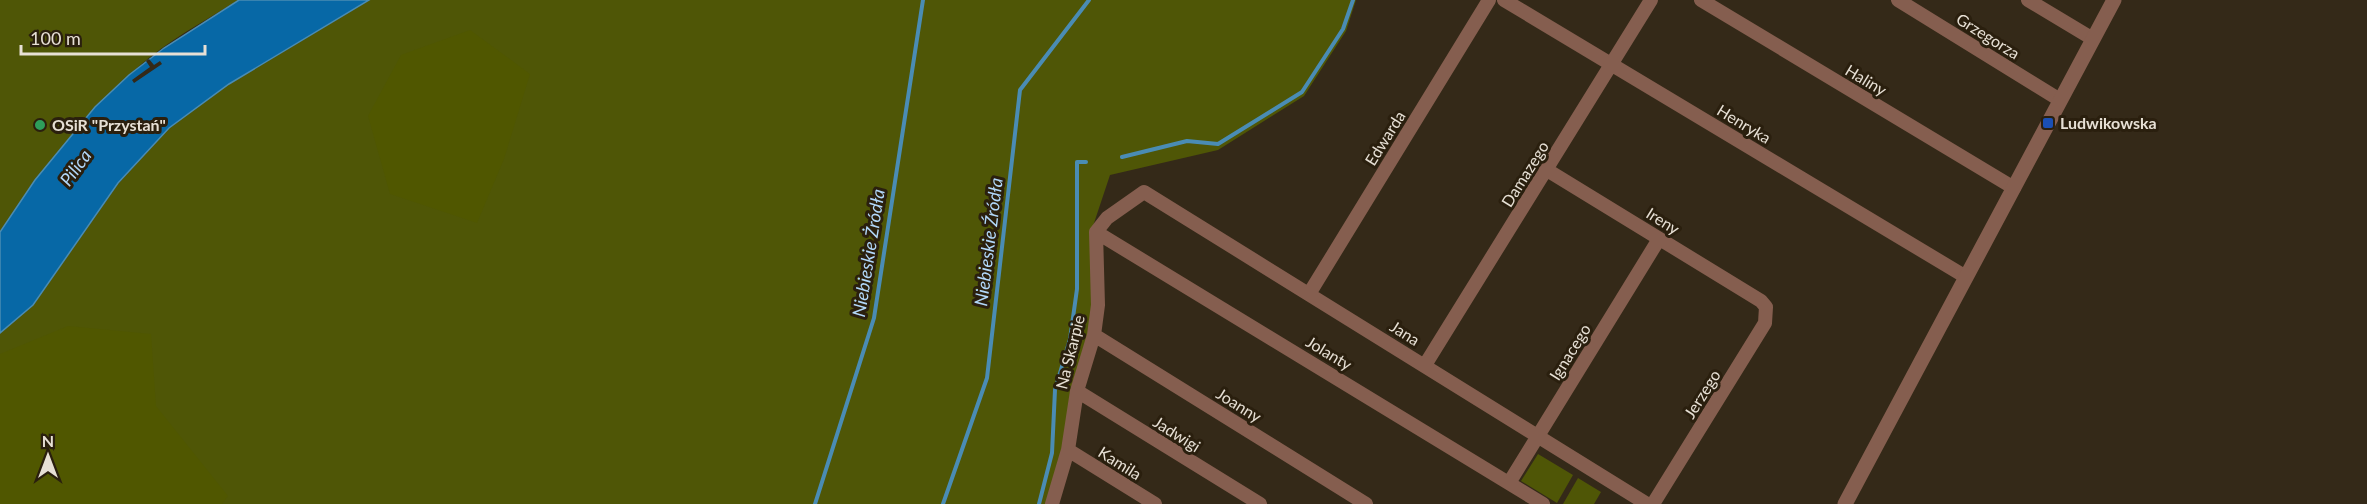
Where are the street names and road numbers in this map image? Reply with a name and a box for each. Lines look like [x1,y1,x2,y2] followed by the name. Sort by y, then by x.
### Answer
[1953,9,2023,62] street label: Grzegorza
[1842,60,1891,100] street label: Haliny
[1714,100,1775,147] street label: Henryka
[1360,107,1409,169] street label: Edwarda
[1497,137,1552,210] street label: Damazego
[1643,203,1684,238] street label: Ireny
[1051,313,1088,391] street label: Na Skarpie
[1387,316,1424,349] street label: Jana
[1545,320,1594,383] street label: Ignacego
[1303,332,1356,374] street label: Jolanty
[1679,366,1724,421] street label: Jerzego
[1213,383,1266,426] street label: Joanny
[1150,412,1204,455] street label: Jadwigi
[1095,442,1145,483] street label: Kamila

